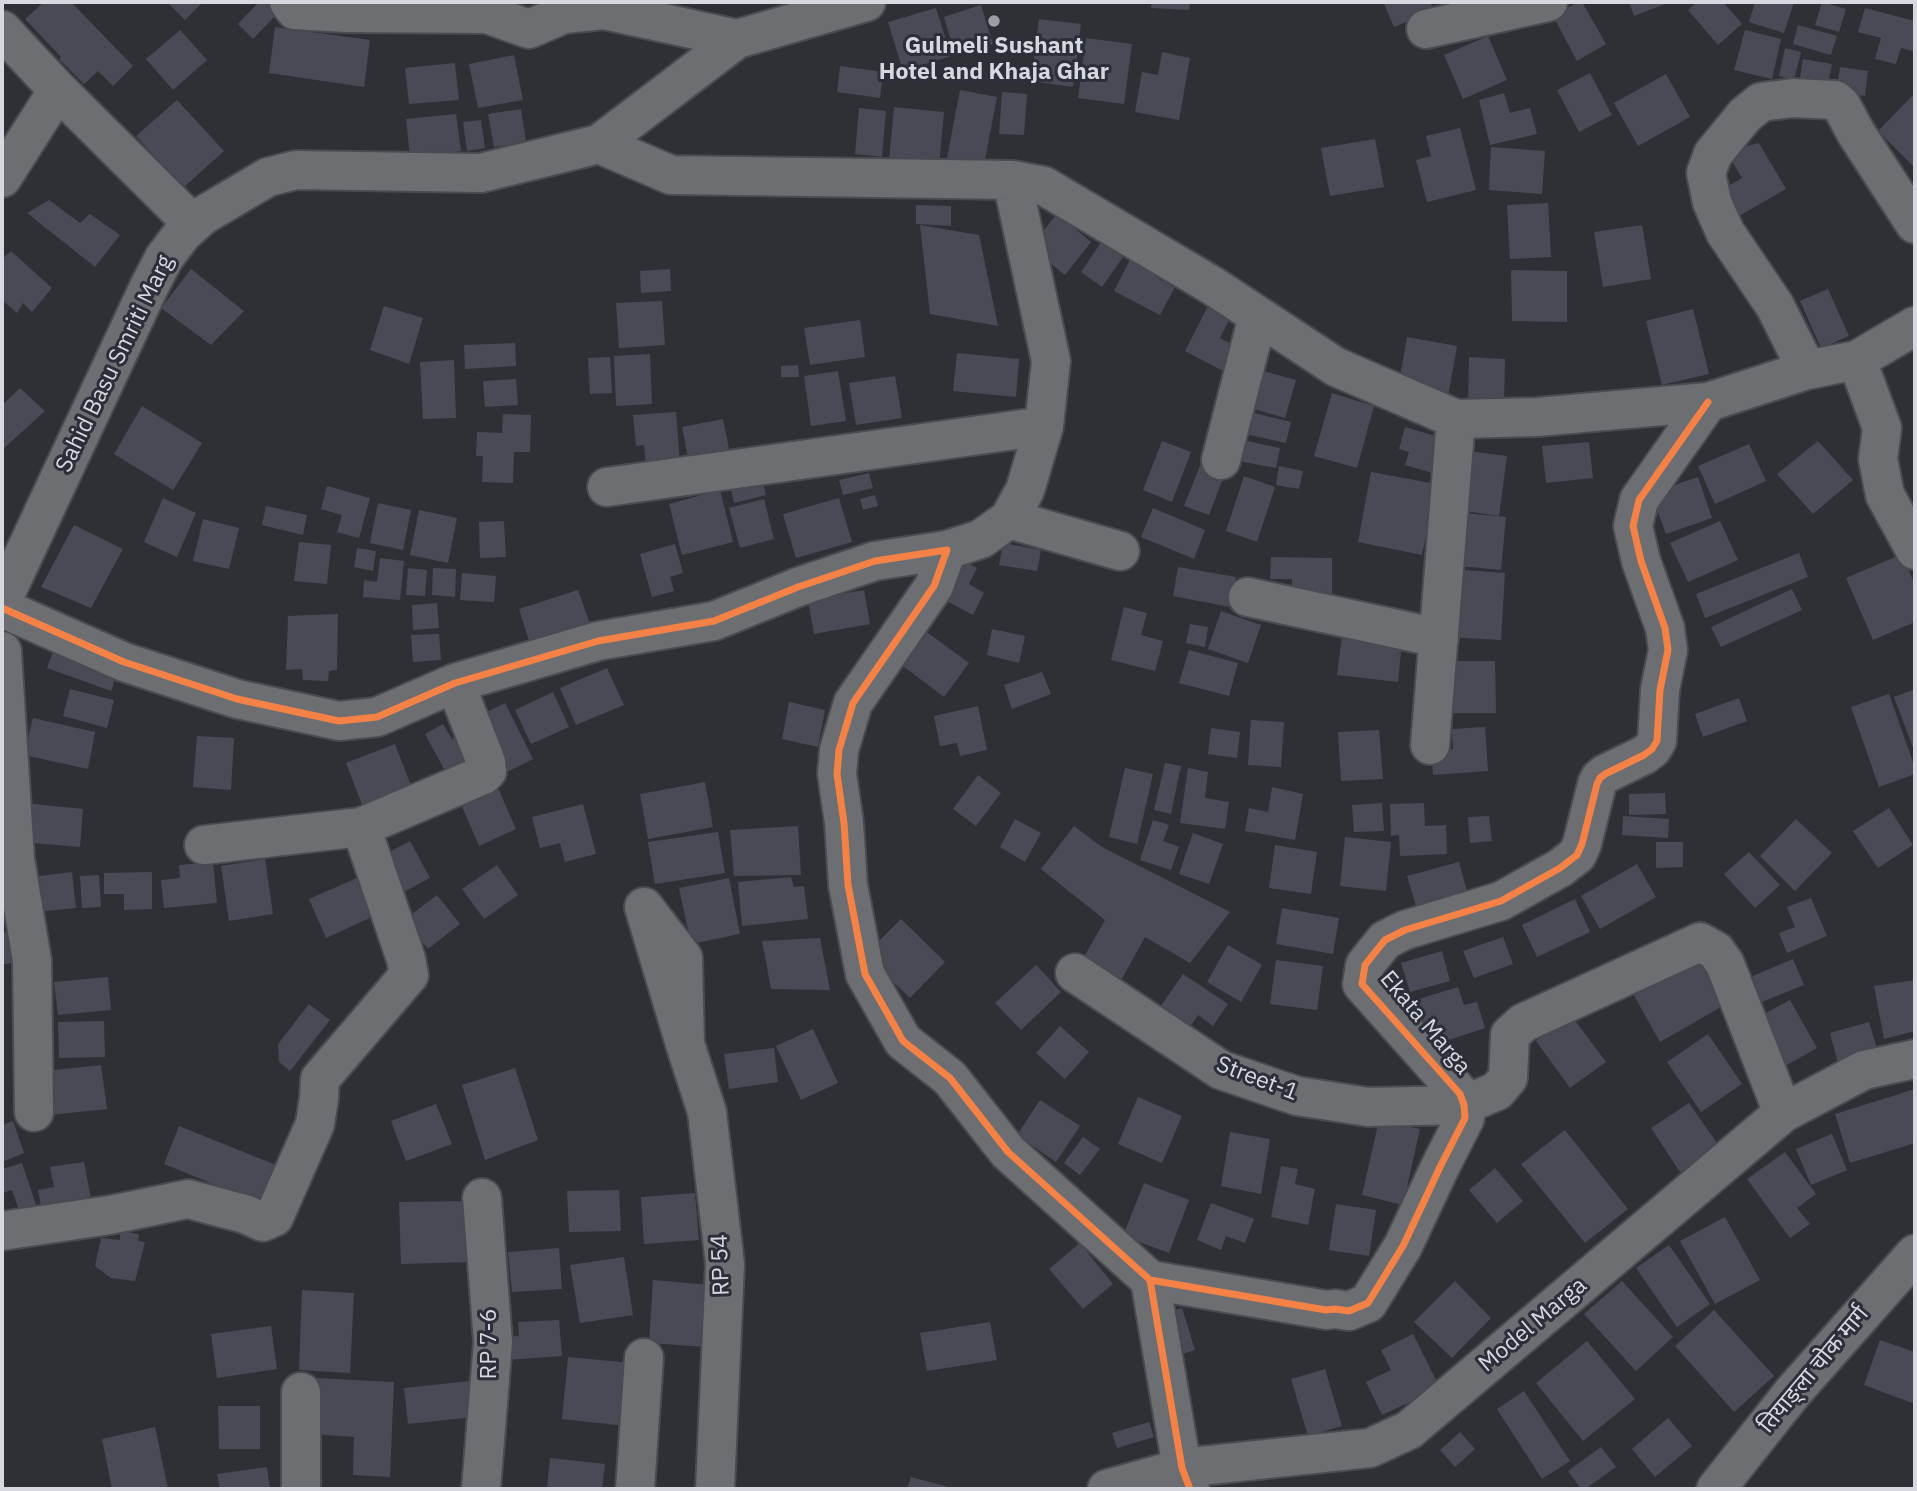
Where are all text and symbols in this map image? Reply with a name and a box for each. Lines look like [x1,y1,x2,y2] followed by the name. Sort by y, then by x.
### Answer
[986,13,1002,29] marker: Gulmeli Sushant Hotel and Khaja Ghar
[879,32,1109,86] place label: Gulmeli Sushant Hotel and Khaja Ghar
[50,251,180,477] street label: Sahid Basu Smriti Marg
[1374,966,1476,1080] street label: Ekata Marga
[1212,1051,1302,1107] street label: Street-1
[706,1234,736,1296] street label: RP 54
[1473,1272,1593,1378] street label: Model Marga
[1753,1301,1875,1439] street label: तियाङ्ला चोक मार्ग
[475,1309,503,1379] street label: RP 7-6

